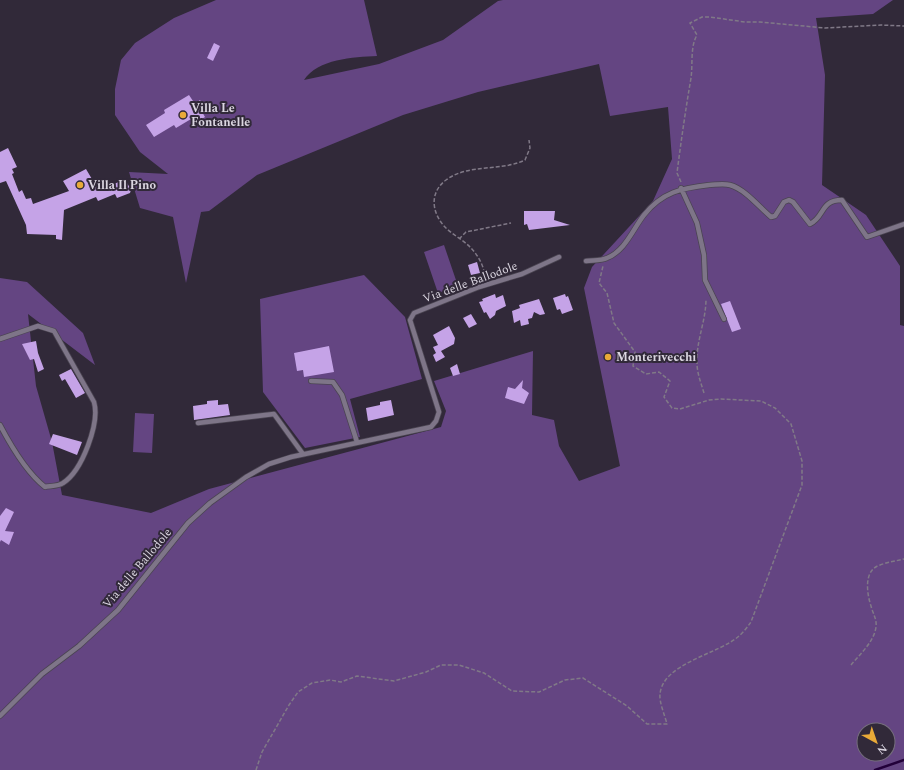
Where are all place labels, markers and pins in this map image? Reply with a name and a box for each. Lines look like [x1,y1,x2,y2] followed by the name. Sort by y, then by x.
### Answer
[191,99,250,132] place label: Villa Le Fontanelle
[178,110,188,120] marker: Villa Le Fontanelle
[88,176,156,195] place label: Villa Il Pino
[75,180,85,190] marker: Villa Il Pino
[616,348,696,367] place label: Monterivecchi
[603,352,613,362] marker: Monterivecchi

